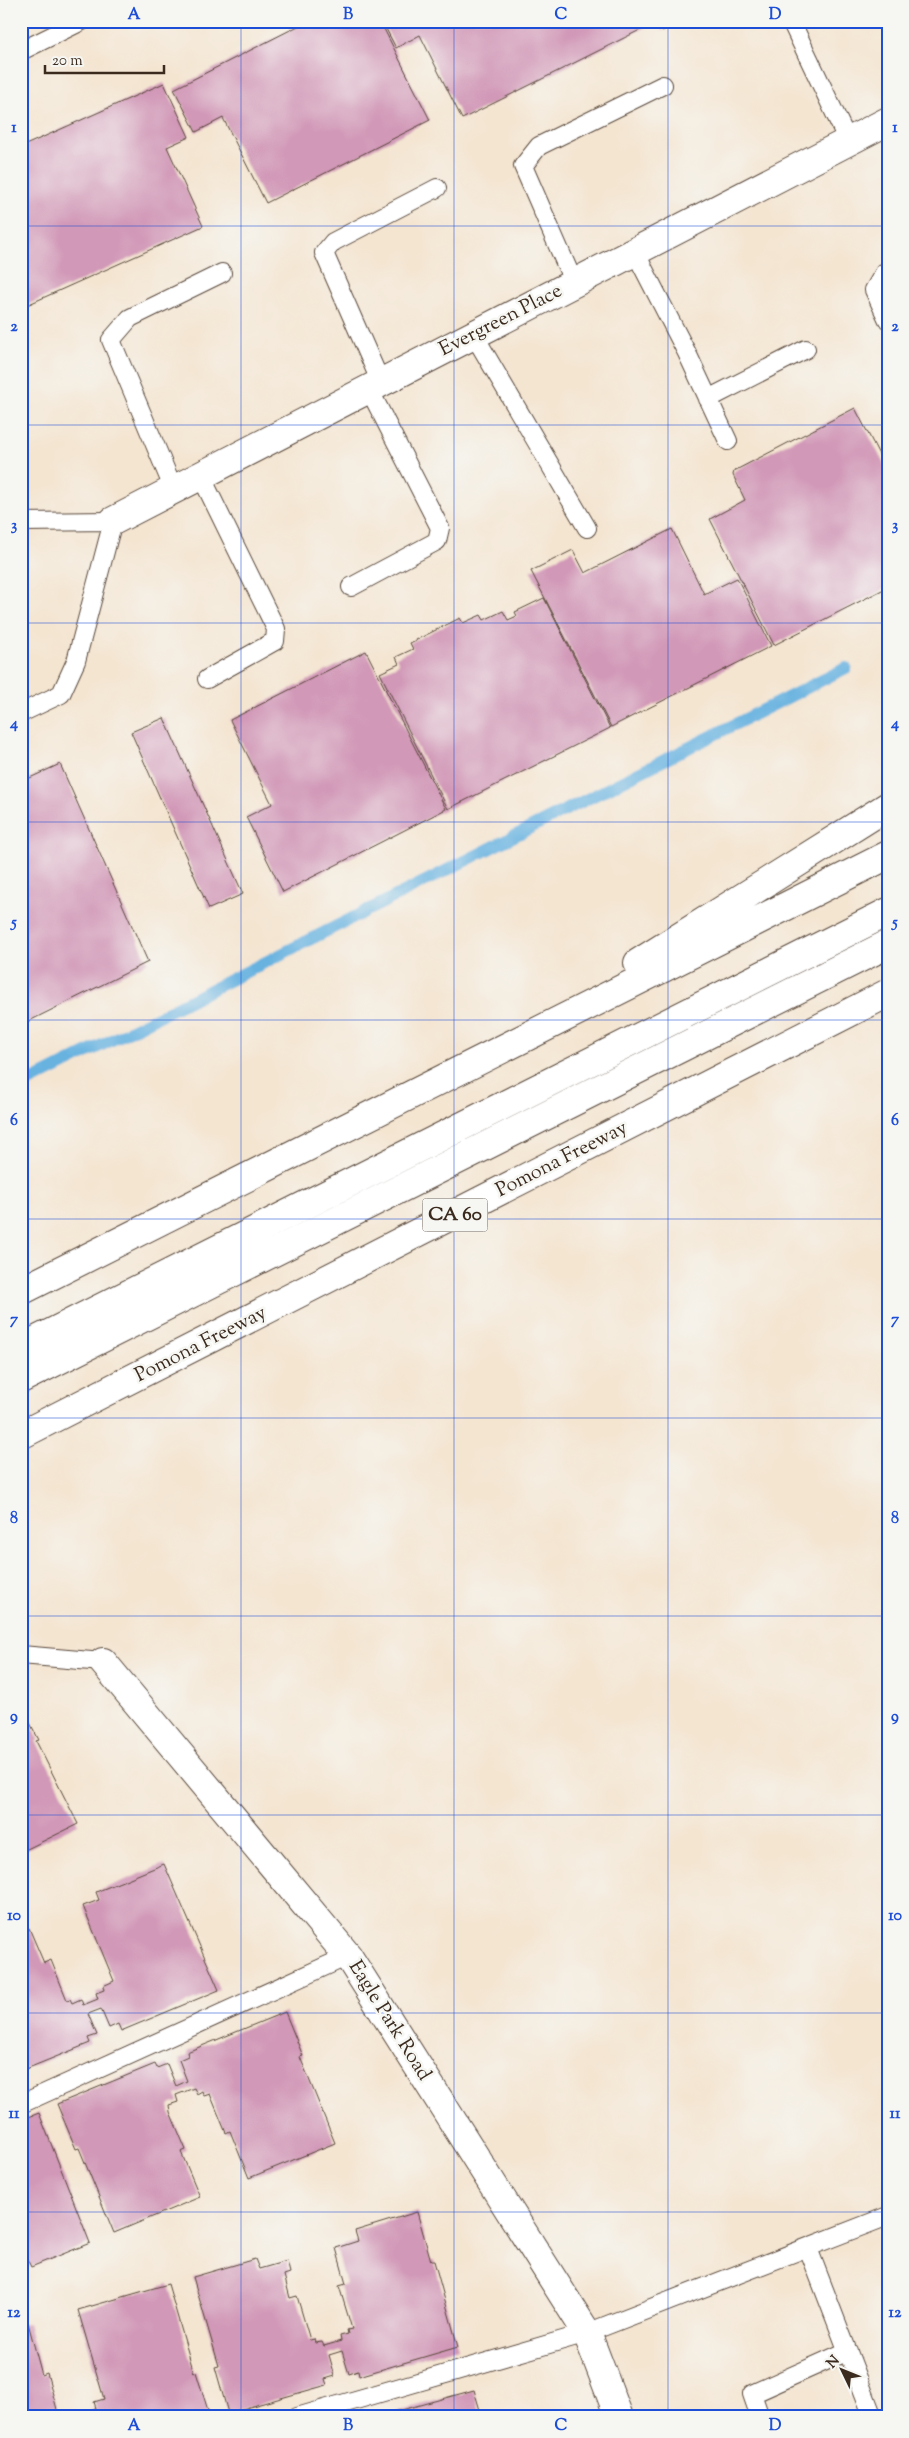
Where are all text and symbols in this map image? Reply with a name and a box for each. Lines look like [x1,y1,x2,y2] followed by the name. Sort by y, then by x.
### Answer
[128,4,141,27] text: A
[343,4,353,27] text: B
[555,4,568,27] text: C
[769,4,782,27] text: D
[45,42,164,74] scale bar
[52,51,83,72] text: 20 m
[11,117,17,140] text: 1
[892,117,898,140] text: 1
[434,277,568,365] street label: Evergreen Place
[10,316,18,339] text: 2
[891,316,899,339] text: 2
[11,515,18,538] text: 3
[892,515,899,538] text: 3
[9,713,18,736] text: 4
[890,713,899,736] text: 4
[9,912,17,935] text: 5
[890,912,898,935] text: 5
[10,1110,18,1133] text: 6
[891,1110,899,1133] text: 6
[491,1114,633,1206] street label: Pomona Freeway
[422,1198,488,1232] road number: CA 60
[130,1299,272,1391] street label: Pomona Freeway
[10,1309,19,1332] text: 7
[891,1309,900,1332] text: 7
[10,1508,18,1531] text: 8
[891,1508,899,1531] text: 8
[10,1706,18,1729] text: 9
[891,1706,899,1729] text: 9
[7,1905,21,1928] text: 10
[888,1905,902,1928] text: 10
[340,1955,438,2087] street label: Eagle Park Road
[9,2103,20,2126] text: 11
[890,2103,901,2126] text: 11
[8,2302,21,2325] text: 12
[889,2302,902,2325] text: 12
[816,2346,866,2396] north arrow
[823,2352,845,2373] text: N
[128,2415,141,2438] text: A
[343,2415,353,2438] text: B
[555,2415,568,2438] text: C
[769,2415,782,2438] text: D

